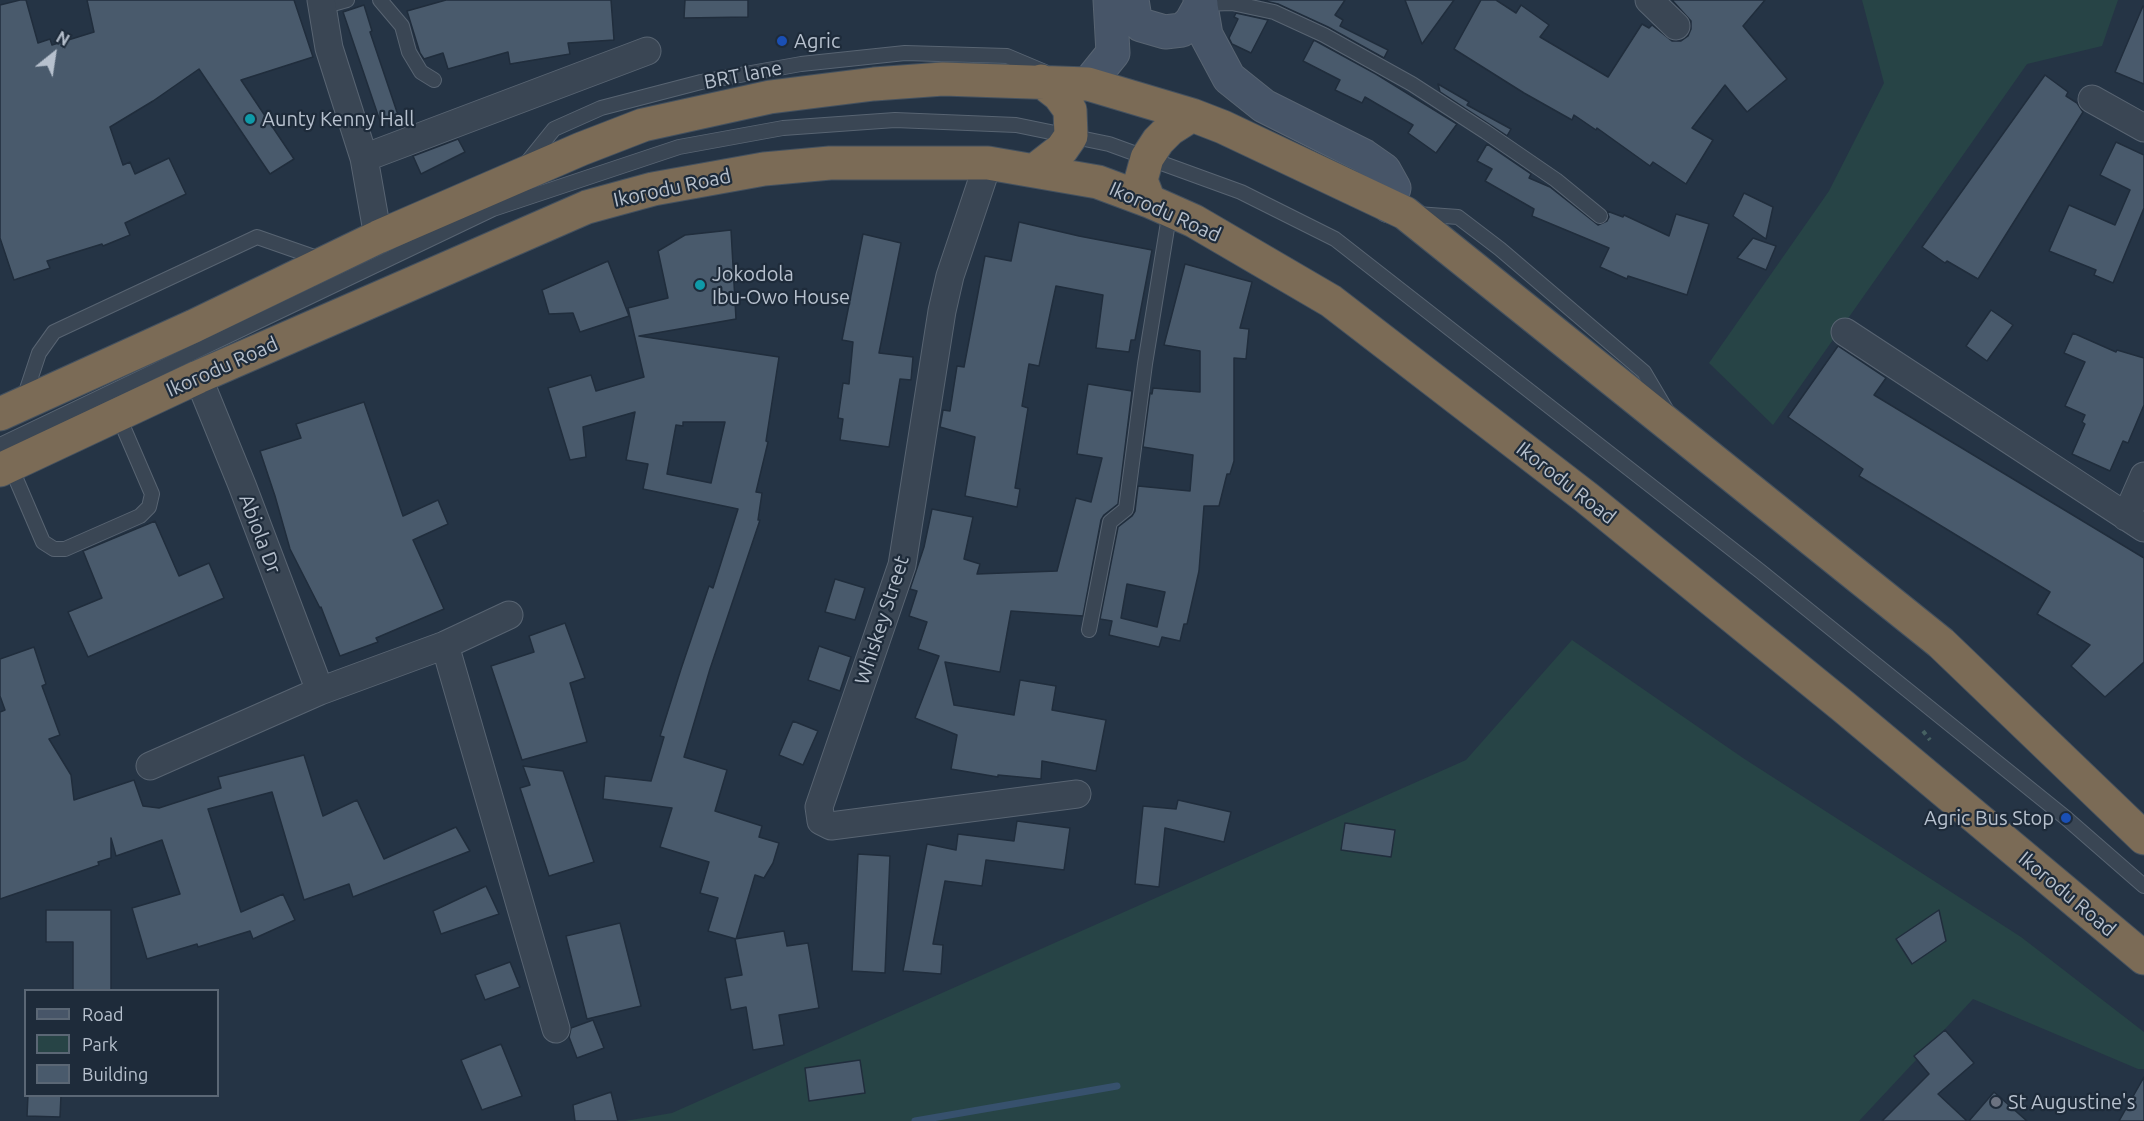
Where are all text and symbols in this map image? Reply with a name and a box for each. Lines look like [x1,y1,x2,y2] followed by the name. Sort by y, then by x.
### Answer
[24,24,84,84] north arrow
[53,28,73,49] text: N
[794,29,840,53] place label: Agric
[775,34,789,48] marker: Agric
[702,56,784,94] street label: BRT lane
[262,107,414,131] place label: Aunty Kenny Hall
[243,112,257,126] marker: Aunty Kenny Hall
[611,164,733,212] street label: Ikorodu Road
[1105,177,1225,247] street label: Ikorodu Road
[712,262,850,309] place label: Jokodola Ibu-Owo House
[693,278,707,292] marker: Jokodola Ibu-Owo House
[162,332,282,402] street label: Ikorodu Road
[1511,437,1621,529] street label: Ikorodu Road
[234,491,286,577] street label: Abiola Dr
[850,552,914,688] street label: Whiskey Street
[1924,806,2054,830] place label: Agric Bus Stop
[2059,811,2073,825] marker: Agric Bus Stop
[2013,846,2121,942] street label: Ikorodu Road
[24,989,219,1097] legend
[82,1004,124,1024] text: Road
[82,1034,118,1054] text: Park
[82,1064,148,1084] text: Building
[2008,1090,2135,1114] place label: St Augustine's
[1989,1095,2003,1109] marker: St Augustine's

